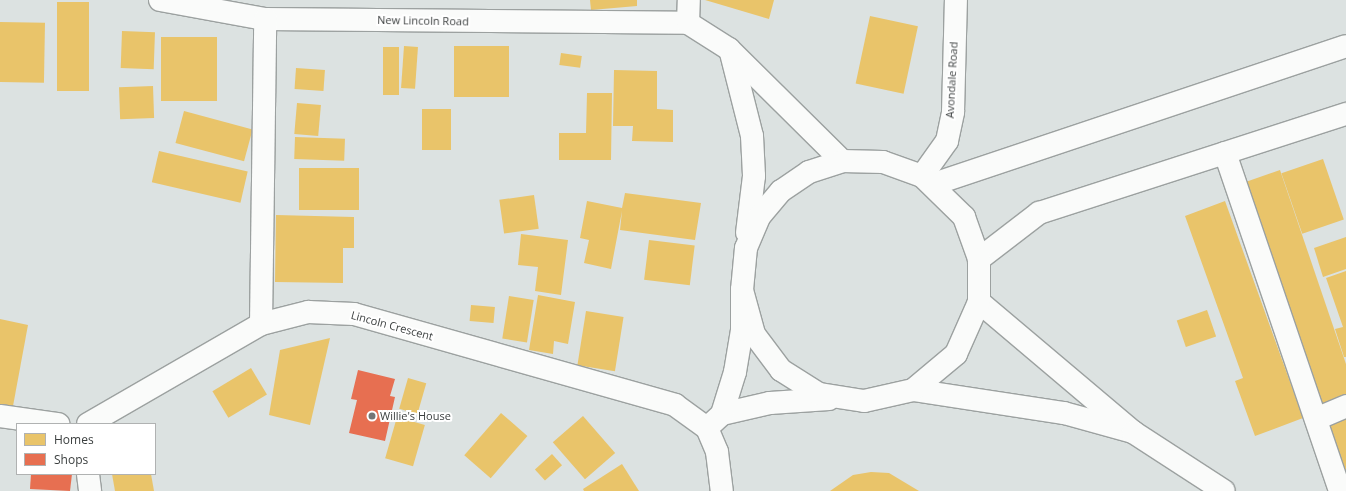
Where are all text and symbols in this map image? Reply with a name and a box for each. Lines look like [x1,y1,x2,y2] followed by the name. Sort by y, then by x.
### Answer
[377,14,469,28] street label: New Lincoln Road
[943,41,961,119] street label: Avondale Road
[349,309,435,343] street label: Lincoln Crescent
[380,409,451,423] place label: Willie's House
[367,411,377,421] marker: Willie's House
[16,423,156,475] legend
[54,431,94,448] text: Homes
[54,451,88,468] text: Shops

